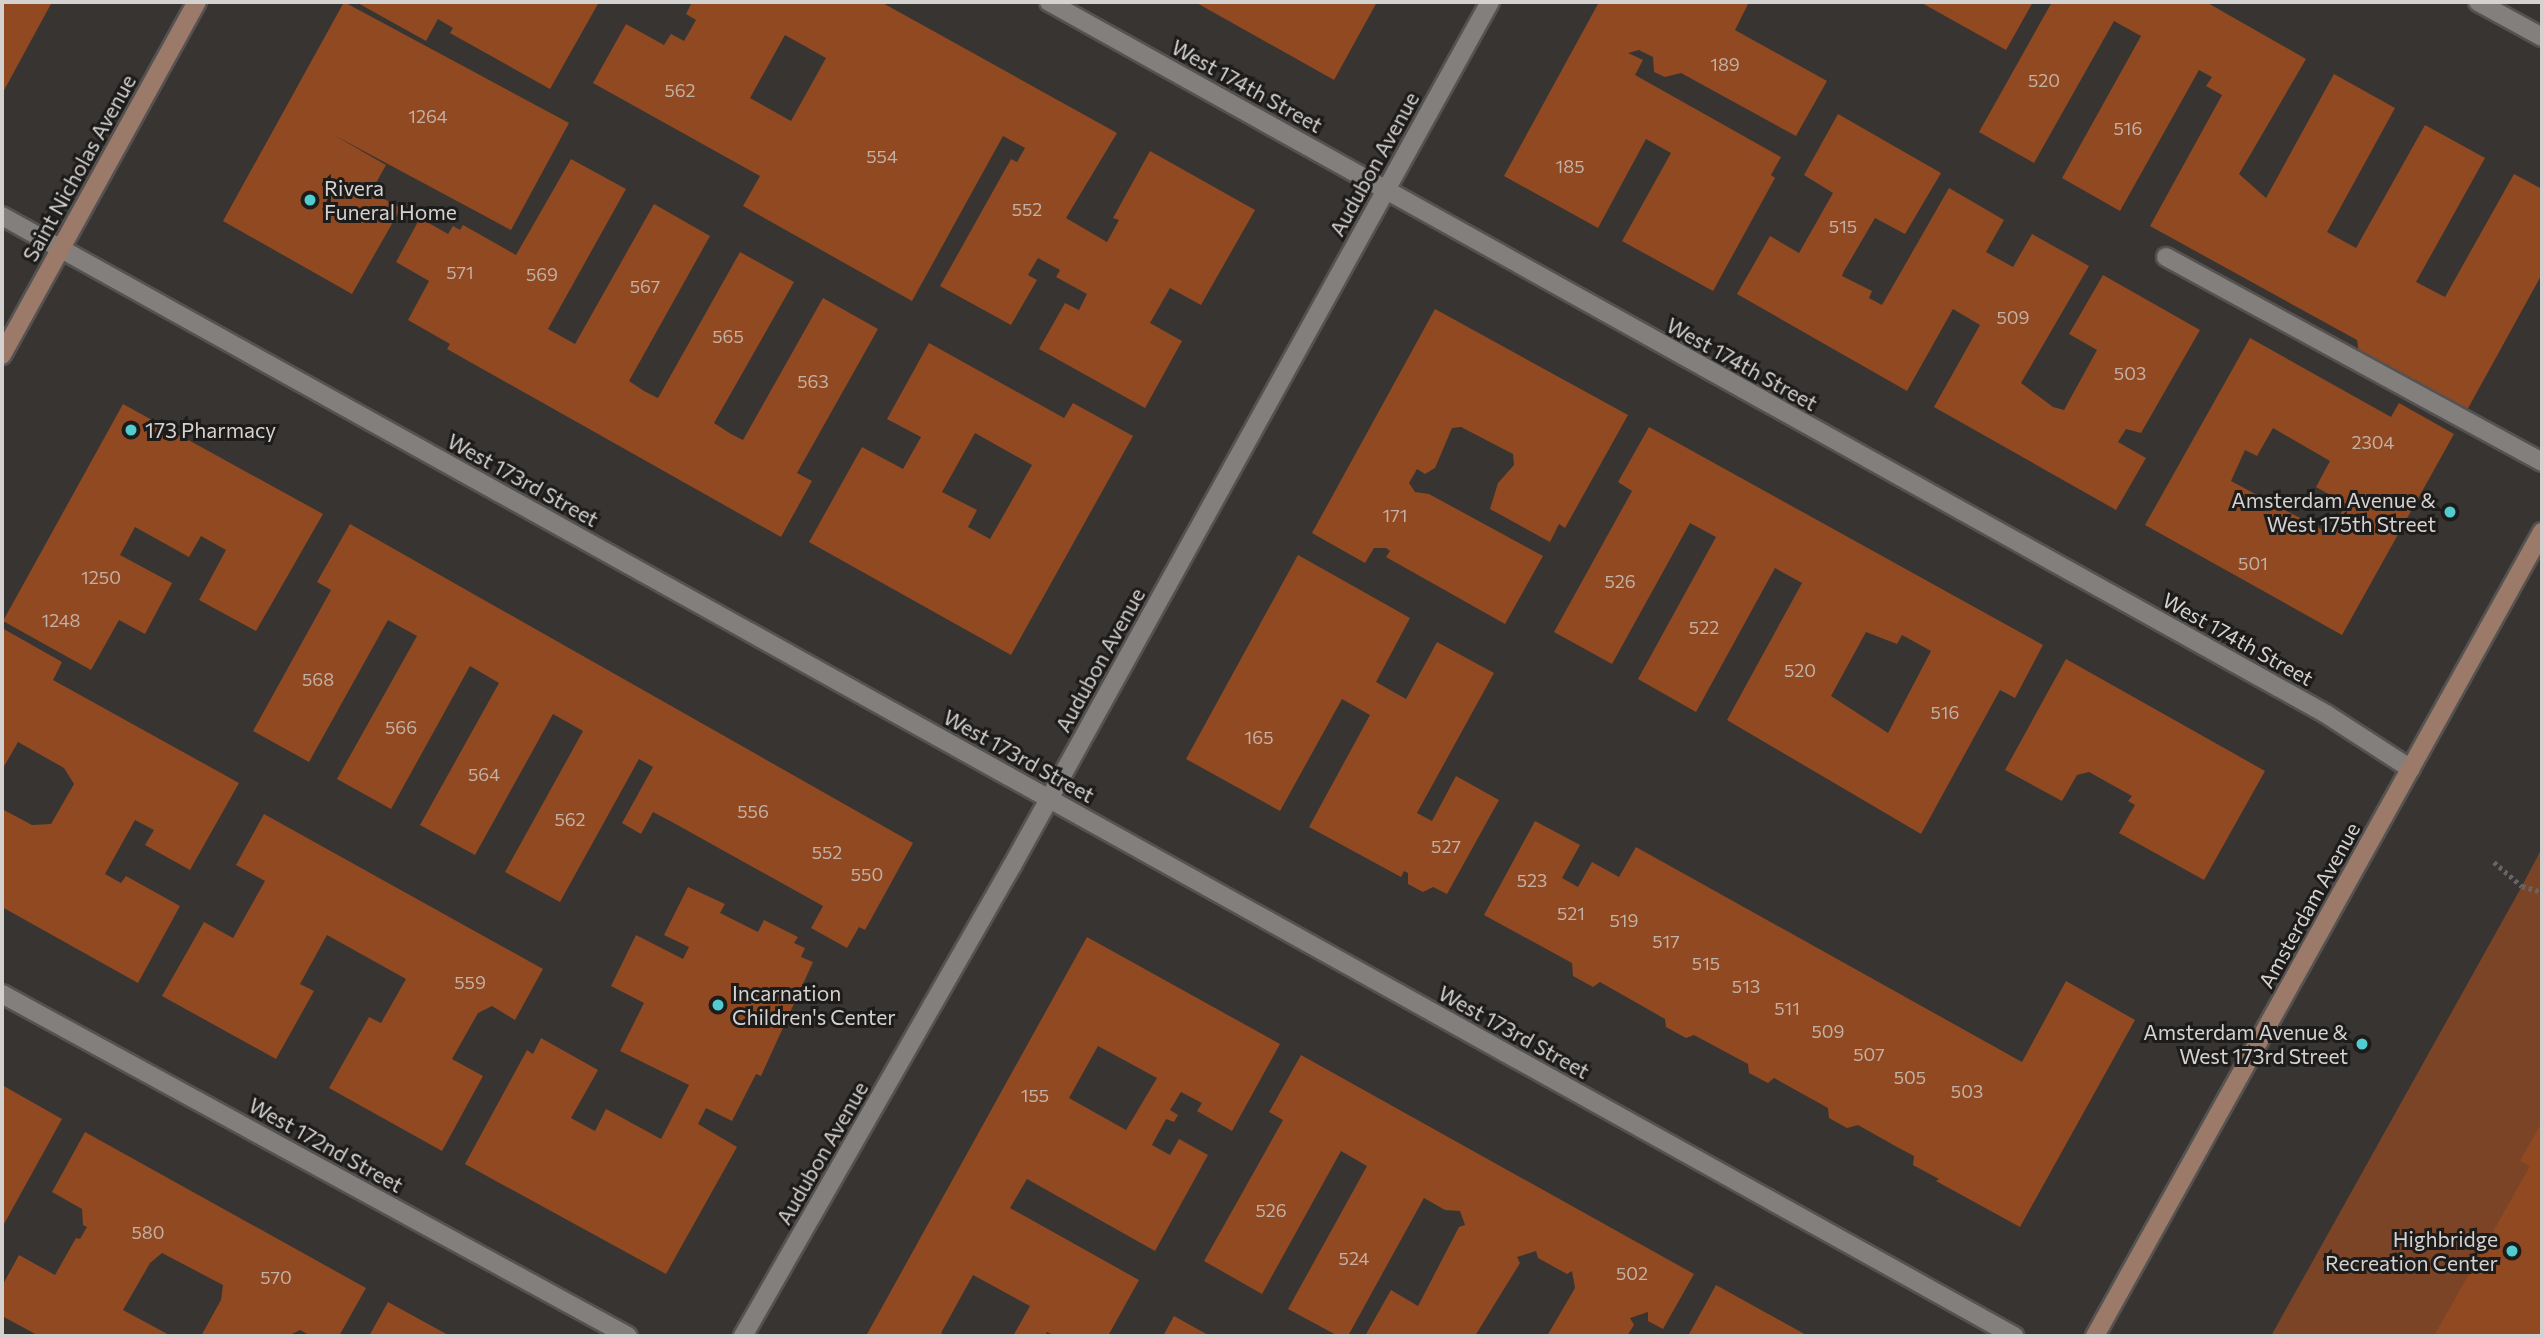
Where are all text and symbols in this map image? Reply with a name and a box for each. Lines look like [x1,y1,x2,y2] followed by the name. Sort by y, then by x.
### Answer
[1167,34,1327,138] street label: West 174th Street
[1710,53,1740,75] house number: 189
[2028,69,2060,91] house number: 520
[17,70,141,266] street label: Saint Nicholas Avenue
[664,79,696,101] house number: 562
[1324,88,1424,240] street label: Audubon Avenue
[408,105,448,127] house number: 1264
[2114,117,2142,139] house number: 516
[866,145,898,167] house number: 554
[1556,155,1584,177] house number: 185
[324,175,457,225] place label: Rivera Funeral Home
[302,192,318,208] marker: Rivera Funeral Home
[1012,198,1042,220] house number: 552
[1829,215,1857,237] house number: 515
[446,261,474,283] house number: 571
[526,263,558,285] house number: 569
[630,275,660,297] house number: 567
[1996,306,2030,328] house number: 509
[1662,312,1822,416] street label: West 174th Street
[712,325,744,347] house number: 565
[2114,362,2146,384] house number: 503
[797,370,829,392] house number: 563
[145,417,276,443] place label: 173 Pharmacy
[123,422,139,438] marker: 173 Pharmacy
[443,428,603,532] street label: West 173rd Street
[2352,431,2394,453] house number: 2304
[2231,487,2436,537] place label: Amsterdam Avenue & West 175th Street
[1383,504,1407,526] house number: 171
[2442,504,2458,520] marker: Amsterdam Avenue & West 175th Street
[2238,552,2268,574] house number: 501
[81,566,121,588] house number: 1250
[1604,570,1636,592] house number: 526
[1050,584,1150,736] street label: Audubon Avenue
[2158,587,2318,691] street label: West 174th Street
[41,609,81,631] house number: 1248
[1689,616,1719,638] house number: 522
[1784,659,1816,681] house number: 520
[302,668,334,690] house number: 568
[1931,701,1959,723] house number: 516
[939,704,1099,808] street label: West 173rd Street
[385,716,417,738] house number: 566
[1245,726,1273,748] house number: 165
[468,763,500,785] house number: 564
[737,800,769,822] house number: 556
[554,808,586,830] house number: 562
[2253,818,2365,992] street label: Amsterdam Avenue
[1431,835,1461,857] house number: 527
[812,841,842,863] house number: 552
[851,863,883,885] house number: 550
[1517,869,1547,891] house number: 523
[1557,902,1585,924] house number: 521
[1610,909,1638,931] house number: 519
[1652,930,1680,952] house number: 517
[1692,952,1720,974] house number: 515
[454,971,486,993] house number: 559
[1732,975,1760,997] house number: 513
[732,980,896,1030] place label: Incarnation Children's Center
[1434,980,1594,1084] street label: West 173rd Street
[710,997,726,1013] marker: Incarnation Children's Center
[1774,997,1800,1019] house number: 511
[2143,1019,2348,1069] place label: Amsterdam Avenue & West 173rd Street
[1811,1020,1845,1042] house number: 509
[2354,1036,2370,1052] marker: Amsterdam Avenue & West 173rd Street
[1853,1043,1885,1065] house number: 507
[1894,1066,1926,1088] house number: 505
[771,1077,873,1229] street label: Audubon Avenue
[1951,1080,1983,1102] house number: 503
[1021,1084,1049,1106] house number: 155
[244,1092,408,1198] street label: West 172nd Street
[1255,1199,1287,1221] house number: 526
[131,1221,165,1243] house number: 580
[2325,1226,2498,1276] place label: Highbridge Recreation Center
[2504,1243,2520,1259] marker: Highbridge Recreation Center
[1339,1247,1369,1269] house number: 524
[1616,1262,1648,1284] house number: 502
[260,1266,292,1288] house number: 570

